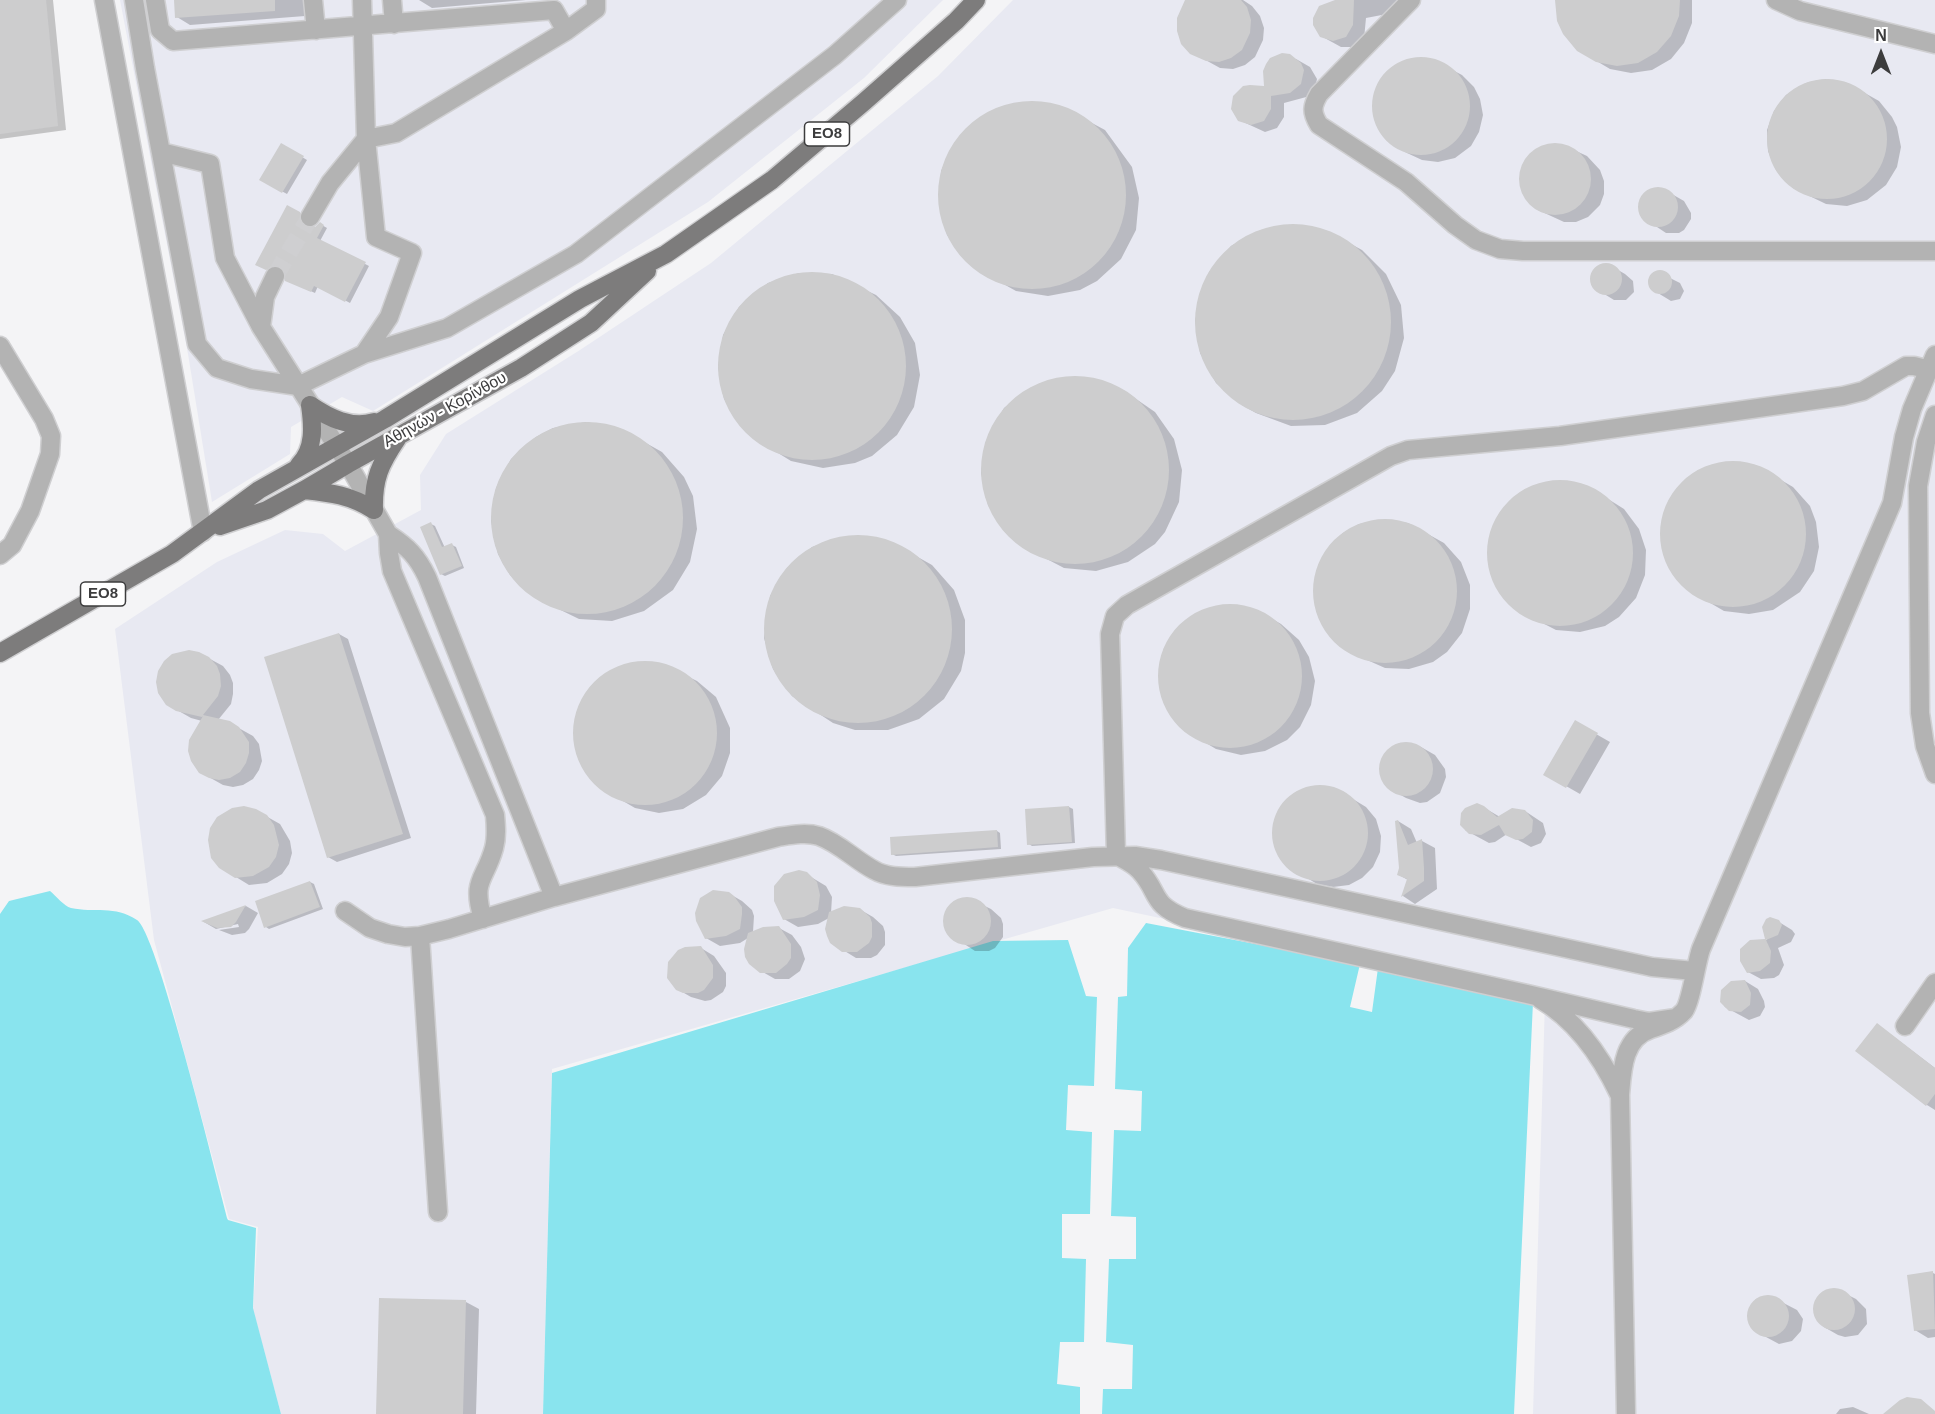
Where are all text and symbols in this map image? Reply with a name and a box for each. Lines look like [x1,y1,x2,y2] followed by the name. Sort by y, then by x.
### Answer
[1851,24,1911,84] north arrow
[1875,27,1887,44] text: N
[804,122,850,146] road number: ΕΟ8
[380,368,510,452] street label: Αθηνών - Κορίνθου
[80,582,126,606] road number: ΕΟ8

